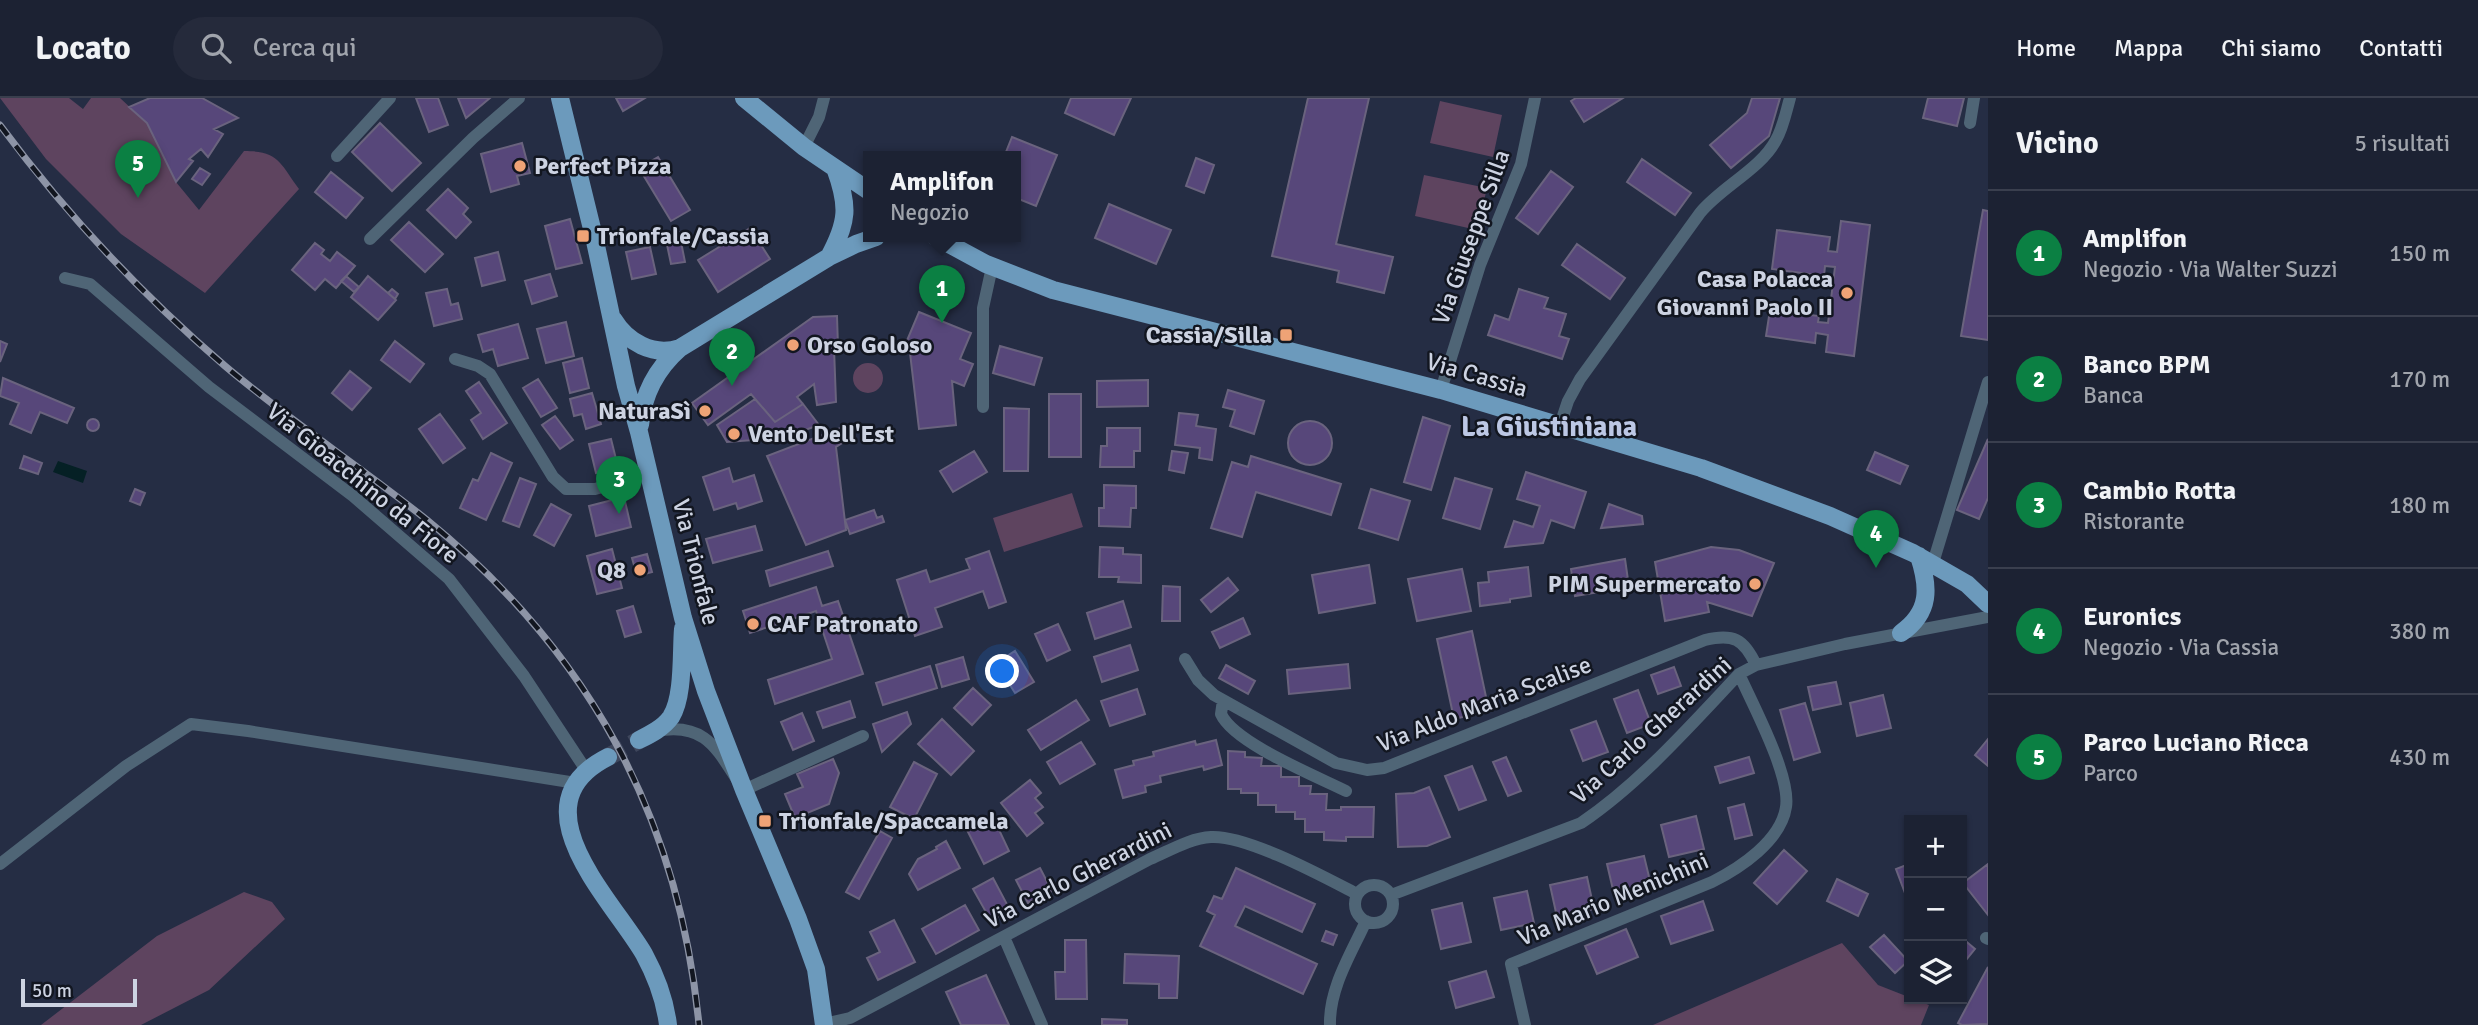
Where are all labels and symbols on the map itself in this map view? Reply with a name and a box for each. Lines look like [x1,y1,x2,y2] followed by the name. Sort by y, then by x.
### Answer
[115,140,161,198] pin: 5
[1425,145,1517,329] street label: Via Giuseppe Silla
[534,151,671,181] place label: Perfect Pizza
[512,158,528,174] marker: Perfect Pizza
[597,221,769,251] place label: Trionfale/Cassia
[575,228,591,244] marker: Trionfale/Cassia
[1657,264,1833,322] place label: Casa Polacca Giovanni Paolo II
[919,265,965,323] pin: 1
[1839,285,1855,301] marker: Casa Polacca Giovanni Paolo II
[1146,320,1272,350] place label: Cassia/Silla
[1278,327,1294,343] marker: Cassia/Silla
[709,328,755,386] pin: 2
[807,330,932,360] place label: Orso Goloso
[785,337,801,353] marker: Orso Goloso
[1423,346,1531,404] street label: Via Cassia
[261,396,465,570] street label: Via Gioacchino da Fiore
[598,396,691,426] place label: NaturaSì
[697,403,713,419] marker: NaturaSì
[1461,410,1637,444] district label: La Giustiniana
[748,419,894,449] place label: Vento Dell'Est
[726,426,742,442] marker: Vento Dell'Est
[596,456,642,514] pin: 3
[666,496,726,628] street label: Via Trionfale
[1853,510,1899,568] pin: 4
[597,555,626,585] place label: Q8
[632,562,648,578] marker: Q8
[1548,569,1741,599] place label: PIM Supermercato
[1747,576,1763,592] marker: PIM Supermercato
[767,609,918,639] place label: CAF Patronato
[745,616,761,632] marker: CAF Patronato
[1373,649,1595,759] street label: Via Aldo Maria Scalise
[1564,650,1738,810] street label: Via Carlo Gherardini
[985,654,1019,688] your location
[779,806,1009,836] place label: Trionfale/Spaccamela
[757,813,773,829] marker: Trionfale/Spaccamela
[979,815,1177,935] street label: Via Carlo Gherardini
[1513,845,1713,953] street label: Via Mario Menichini
[21,976,136,1008] scale bar

